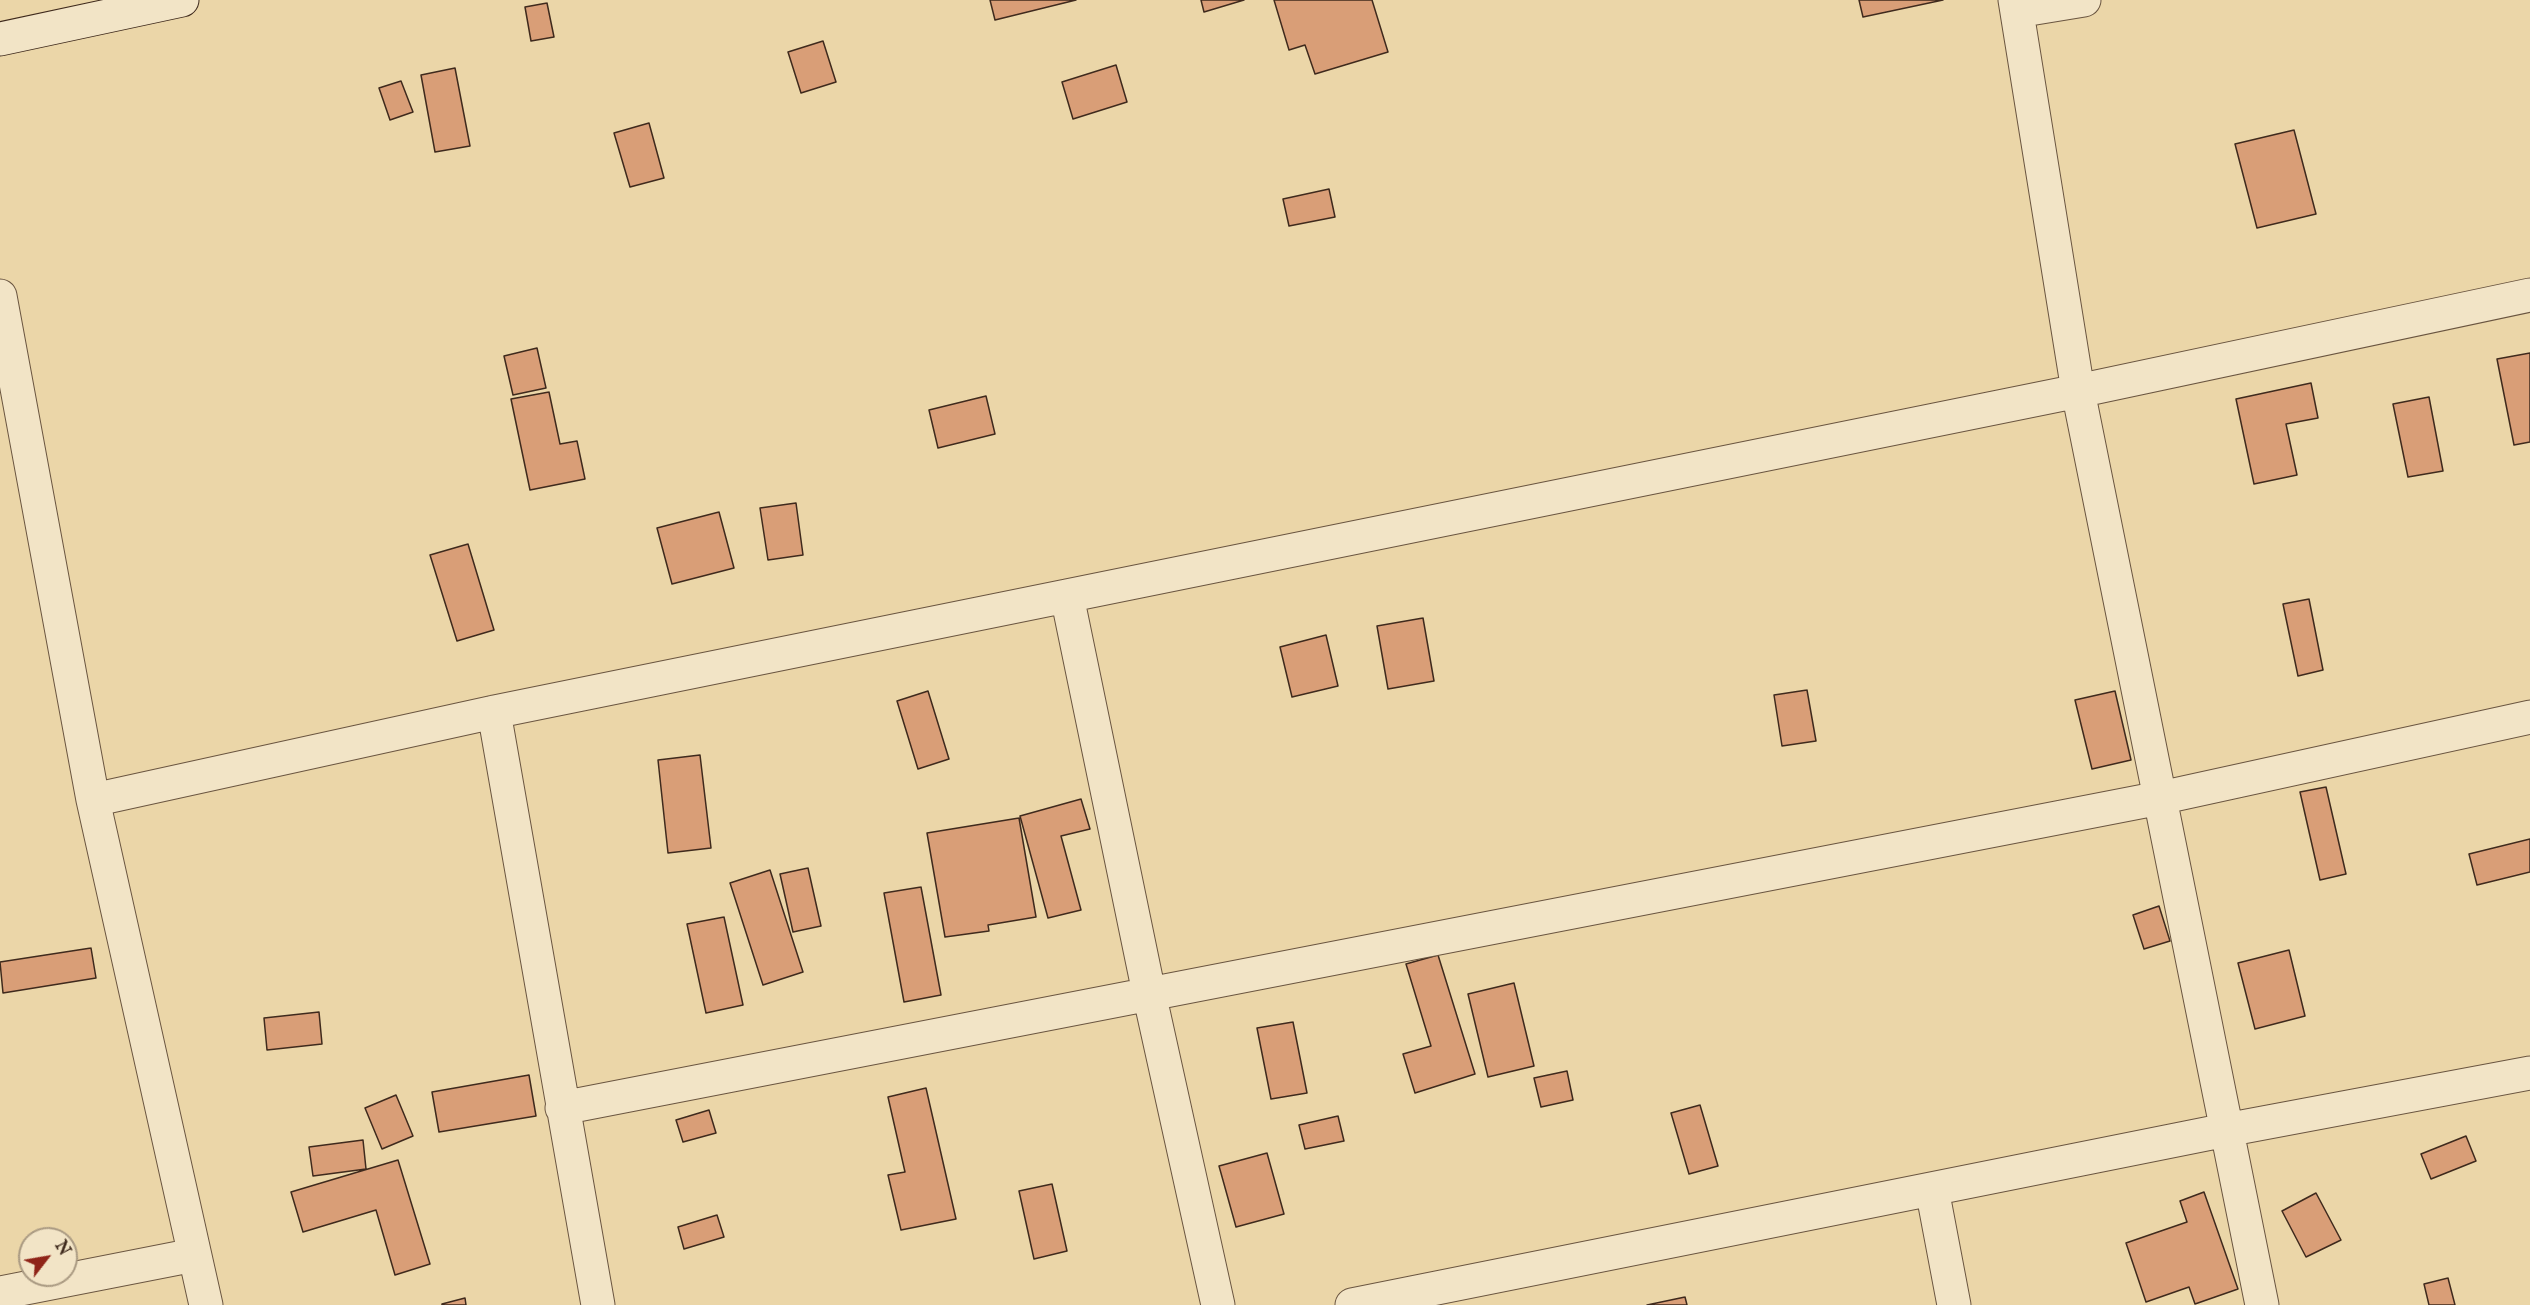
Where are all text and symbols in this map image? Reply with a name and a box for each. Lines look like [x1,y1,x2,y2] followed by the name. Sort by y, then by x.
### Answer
[18,1227,78,1287] north arrow
[50,1238,74,1260] text: N

